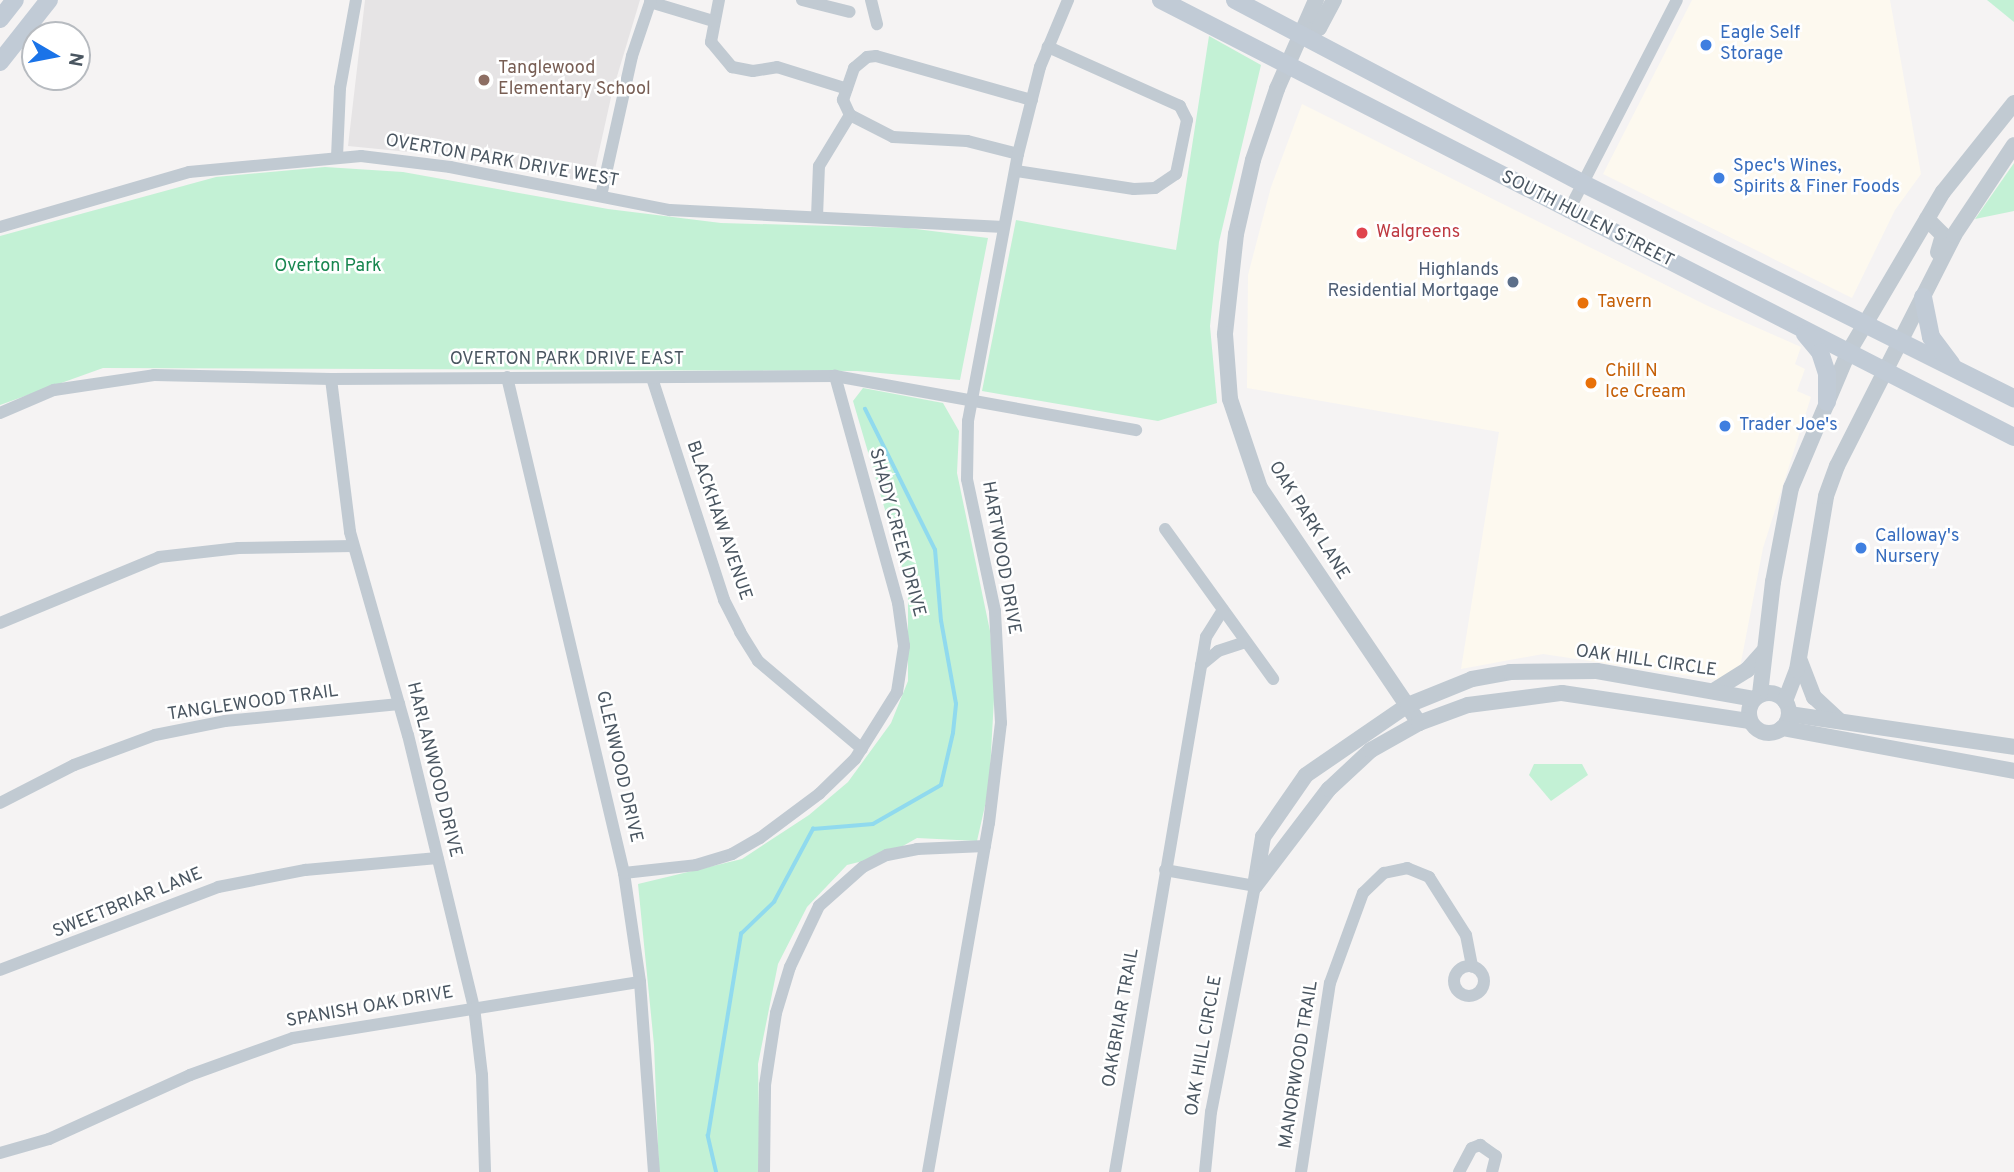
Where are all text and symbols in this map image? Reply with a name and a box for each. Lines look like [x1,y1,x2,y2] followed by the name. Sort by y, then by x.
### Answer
[21,21,91,91] north arrow
[1720,24,1800,66] place label: Eagle Self Storage
[1698,37,1714,53] marker: Eagle Self Storage
[62,50,88,68] text: N
[498,59,651,102] place label: Tanglewood Elementary School
[476,72,492,88] marker: Tanglewood Elementary School
[383,131,621,193] street label: OVERTON PARK DRIVE WEST
[1733,157,1900,200] place label: Spec's Wines, Spirits & Finer Foods
[1497,167,1677,273] street label: SOUTH HULEN STREET
[1711,170,1727,186] marker: Spec's Wines, Spirits & Finer Foods
[1376,222,1460,244] place label: Walgreens
[1354,225,1370,241] marker: Walgreens
[274,256,382,278] park label: Overton Park
[1328,261,1499,304] place label: Highlands Residential Mortgage
[1505,274,1521,290] marker: Highlands Residential Mortgage
[1597,292,1652,314] place label: Tavern
[1575,295,1591,311] marker: Tavern
[450,349,684,371] street label: OVERTON PARK DRIVE EAST
[1605,362,1686,404] place label: Chill N Ice Cream
[1583,375,1599,391] marker: Chill N Ice Cream
[1739,415,1838,437] place label: Trader Joe's
[1717,418,1733,434] marker: Trader Joe's
[680,438,756,604] street label: BLACKHAW AVENUE
[863,446,929,620] street label: SHADY CREEK DRIVE
[1263,458,1353,584] street label: OAK PARK LANE
[976,480,1024,636] street label: HARTWOOD DRIVE
[1875,527,1959,570] place label: Calloway's Nursery
[1853,540,1869,556] marker: Calloway's Nursery
[1574,641,1718,683] street label: OAK HILL CIRCLE
[401,680,465,860] street label: HARLANWOOD DRIVE
[166,681,340,727] street label: TANGLEWOOD TRAIL
[590,689,646,845] street label: GLENWOOD DRIVE
[50,864,206,944] street label: SWEETBRIAR LANE
[1099,946,1145,1090] street label: OAKBRIAR TRAIL
[1182,974,1228,1118] street label: OAK HILL CIRCLE
[1276,979,1324,1151] street label: MANORWOOD TRAIL
[285,983,455,1033] street label: SPANISH OAK DRIVE

